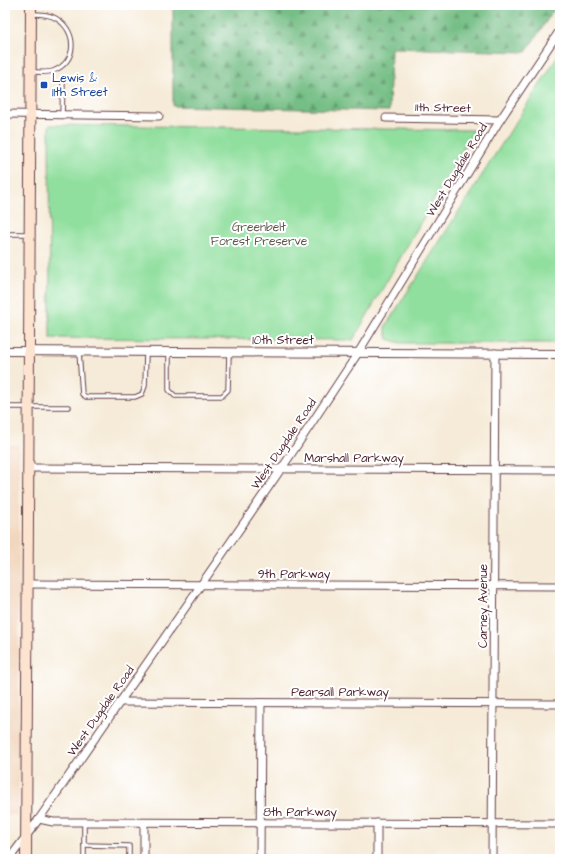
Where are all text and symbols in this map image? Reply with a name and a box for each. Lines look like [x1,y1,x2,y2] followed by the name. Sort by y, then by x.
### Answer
[52,70,108,101] place label: Lewis & 11th Street
[39,80,49,90] marker: Lewis & 11th Street
[415,99,471,117] street label: 11th Street
[422,120,493,221] street label: West Dugdale Road
[211,219,308,250] park label: Greenbelt Forest Preserve
[252,332,314,349] street label: 10th Street
[247,395,322,493] street label: West Dugdale Road
[304,450,404,468] street label: Marshall Parkway
[475,563,493,648] street label: Carney Avenue
[258,566,331,584] street label: 9th Parkway
[63,662,139,760] street label: West Dugdale Road
[291,684,389,702] street label: Pearsall Parkway
[263,804,337,822] street label: 8th Parkway

